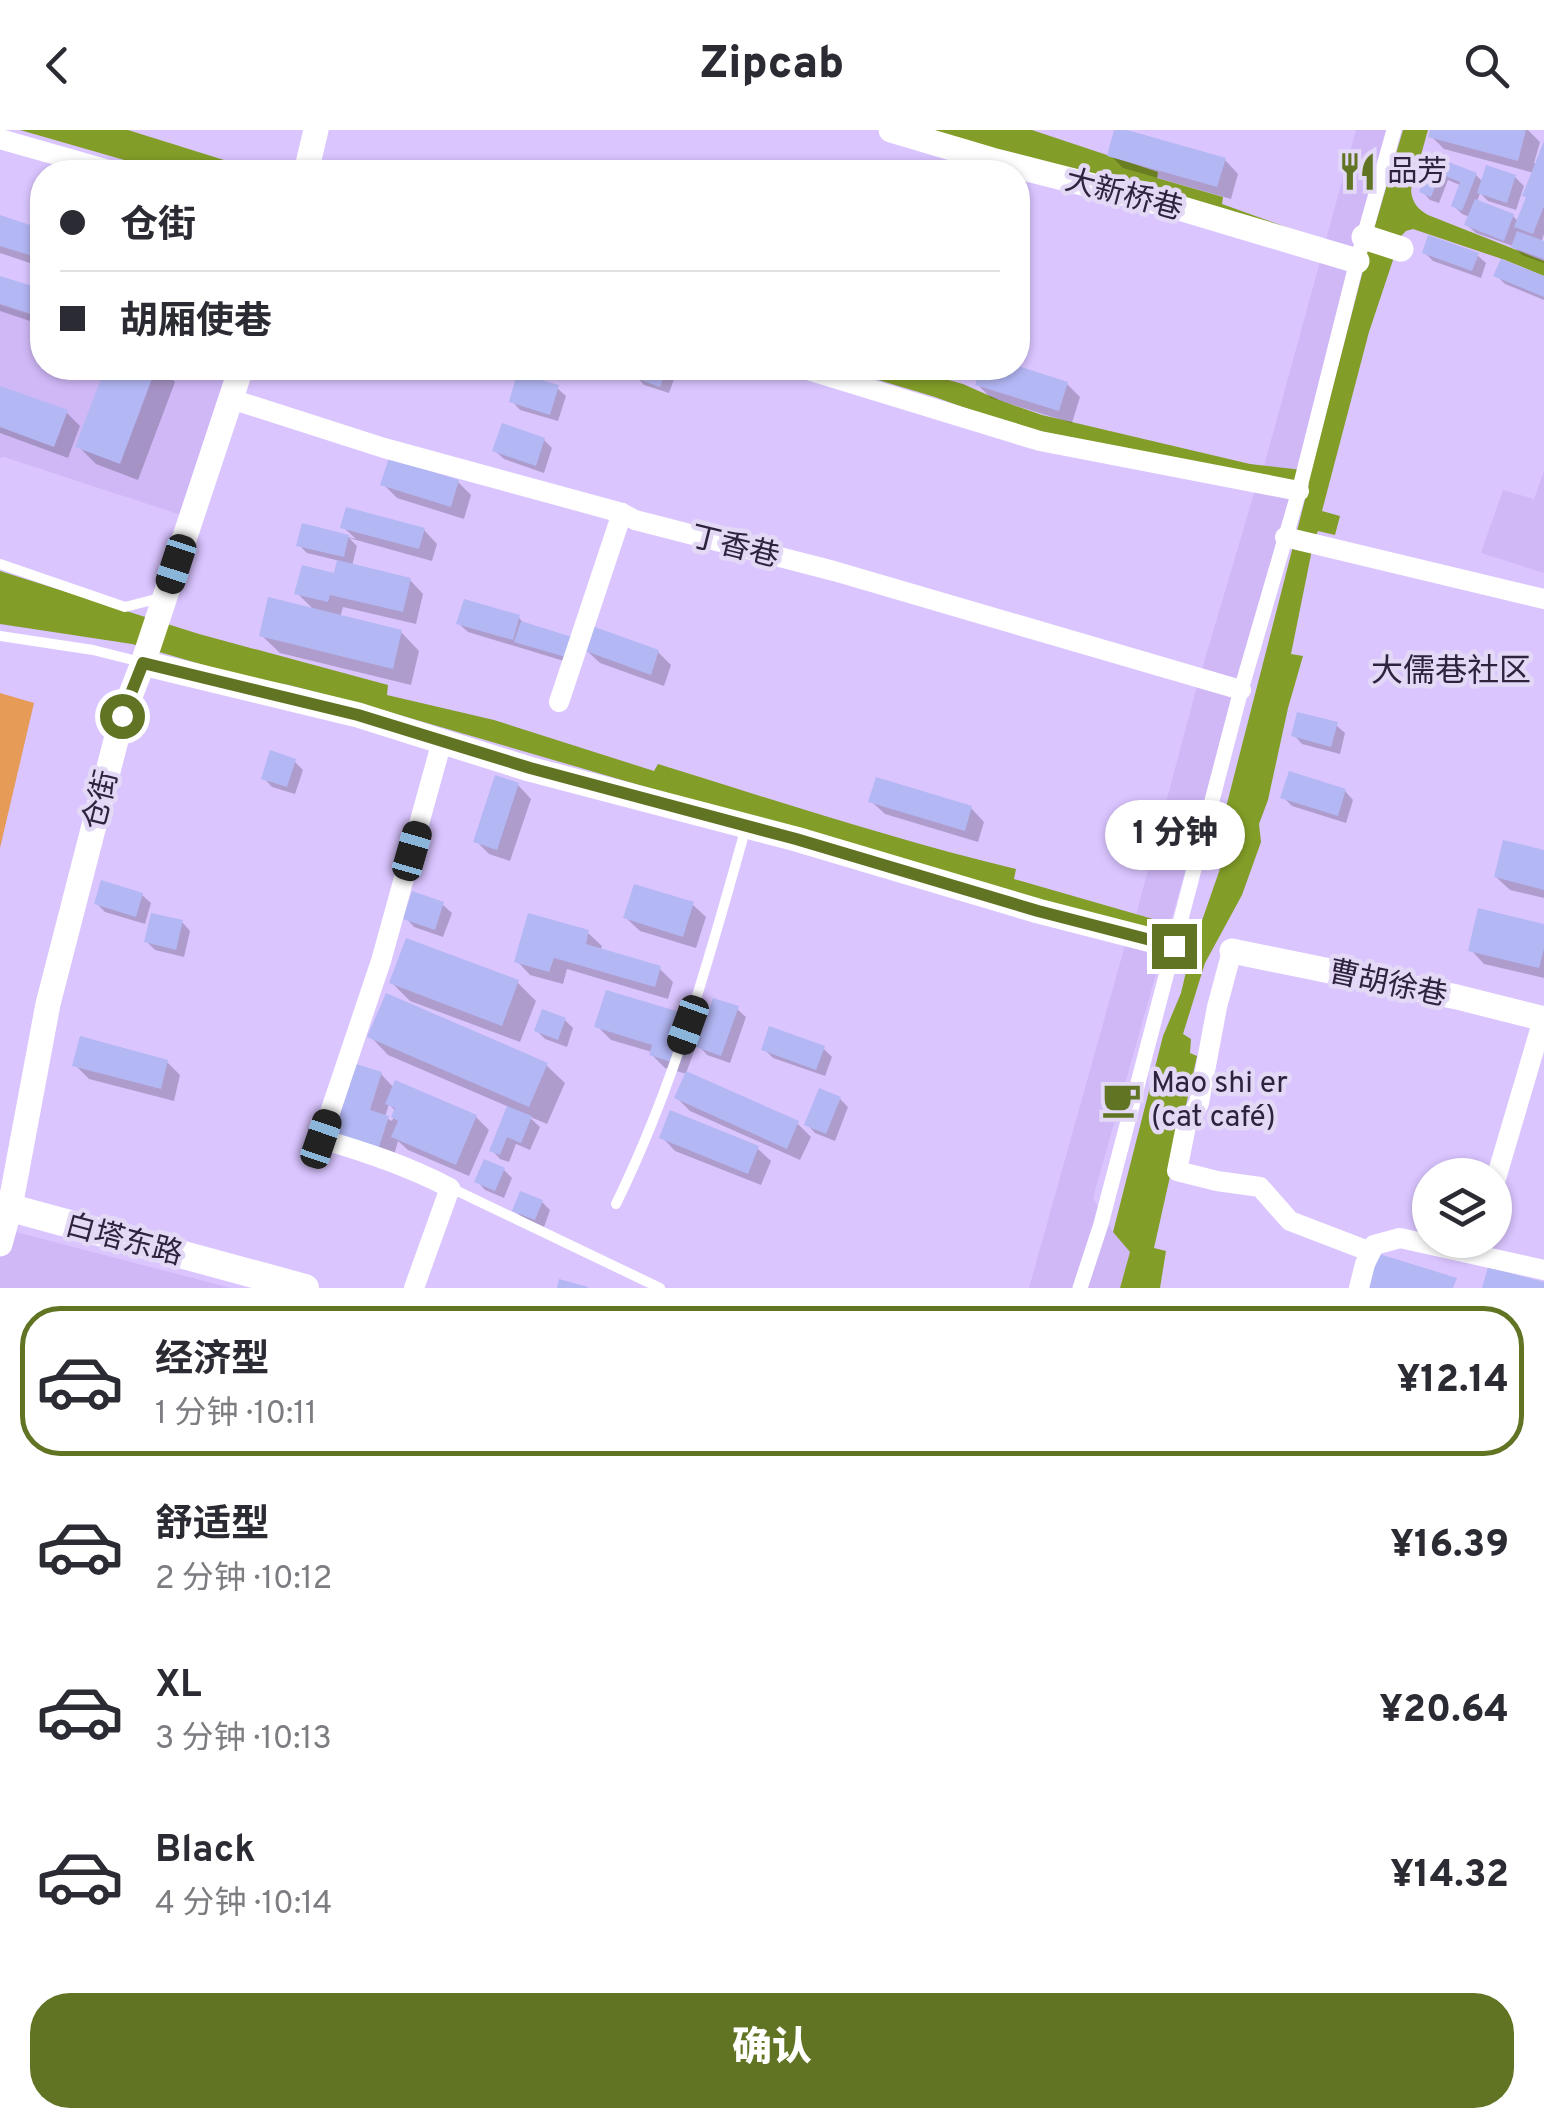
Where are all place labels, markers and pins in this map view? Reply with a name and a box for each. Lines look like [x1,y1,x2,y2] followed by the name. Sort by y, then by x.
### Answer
[1336,150,1378,192] restaurant icon: 品芳
[1387,155,1447,192] place label: 品芳
[1151,1066,1288,1137] place label: Mao shi er (cat café)
[1100,1078,1142,1120] cafe icon: Mao shi er (cat café)

